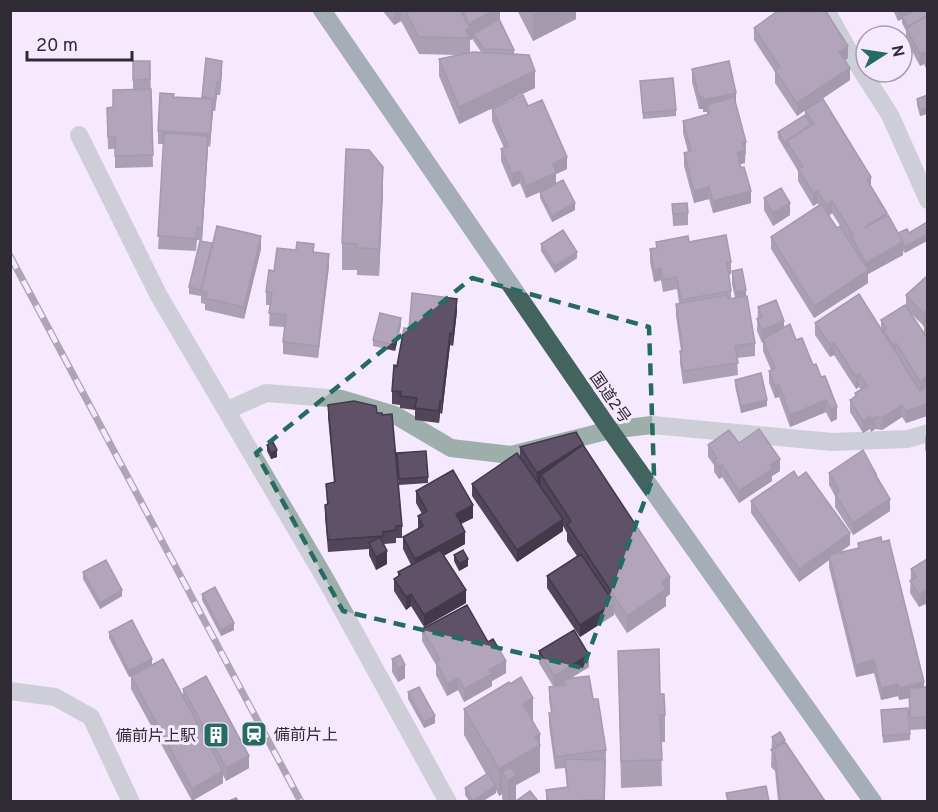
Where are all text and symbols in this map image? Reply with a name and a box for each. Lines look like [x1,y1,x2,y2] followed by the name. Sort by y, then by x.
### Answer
[27,24,132,62] scale bar
[854,24,914,84] north arrow
[36,35,78,58] text: 20 m
[886,44,908,59] text: N
[585,369,634,428] street label: 国道2号
[239,719,269,749] station icon: 備前片上
[201,720,231,750] building icon: 備前片上駅
[274,726,338,746] place label: 備前片上
[116,727,196,747] place label: 備前片上駅

